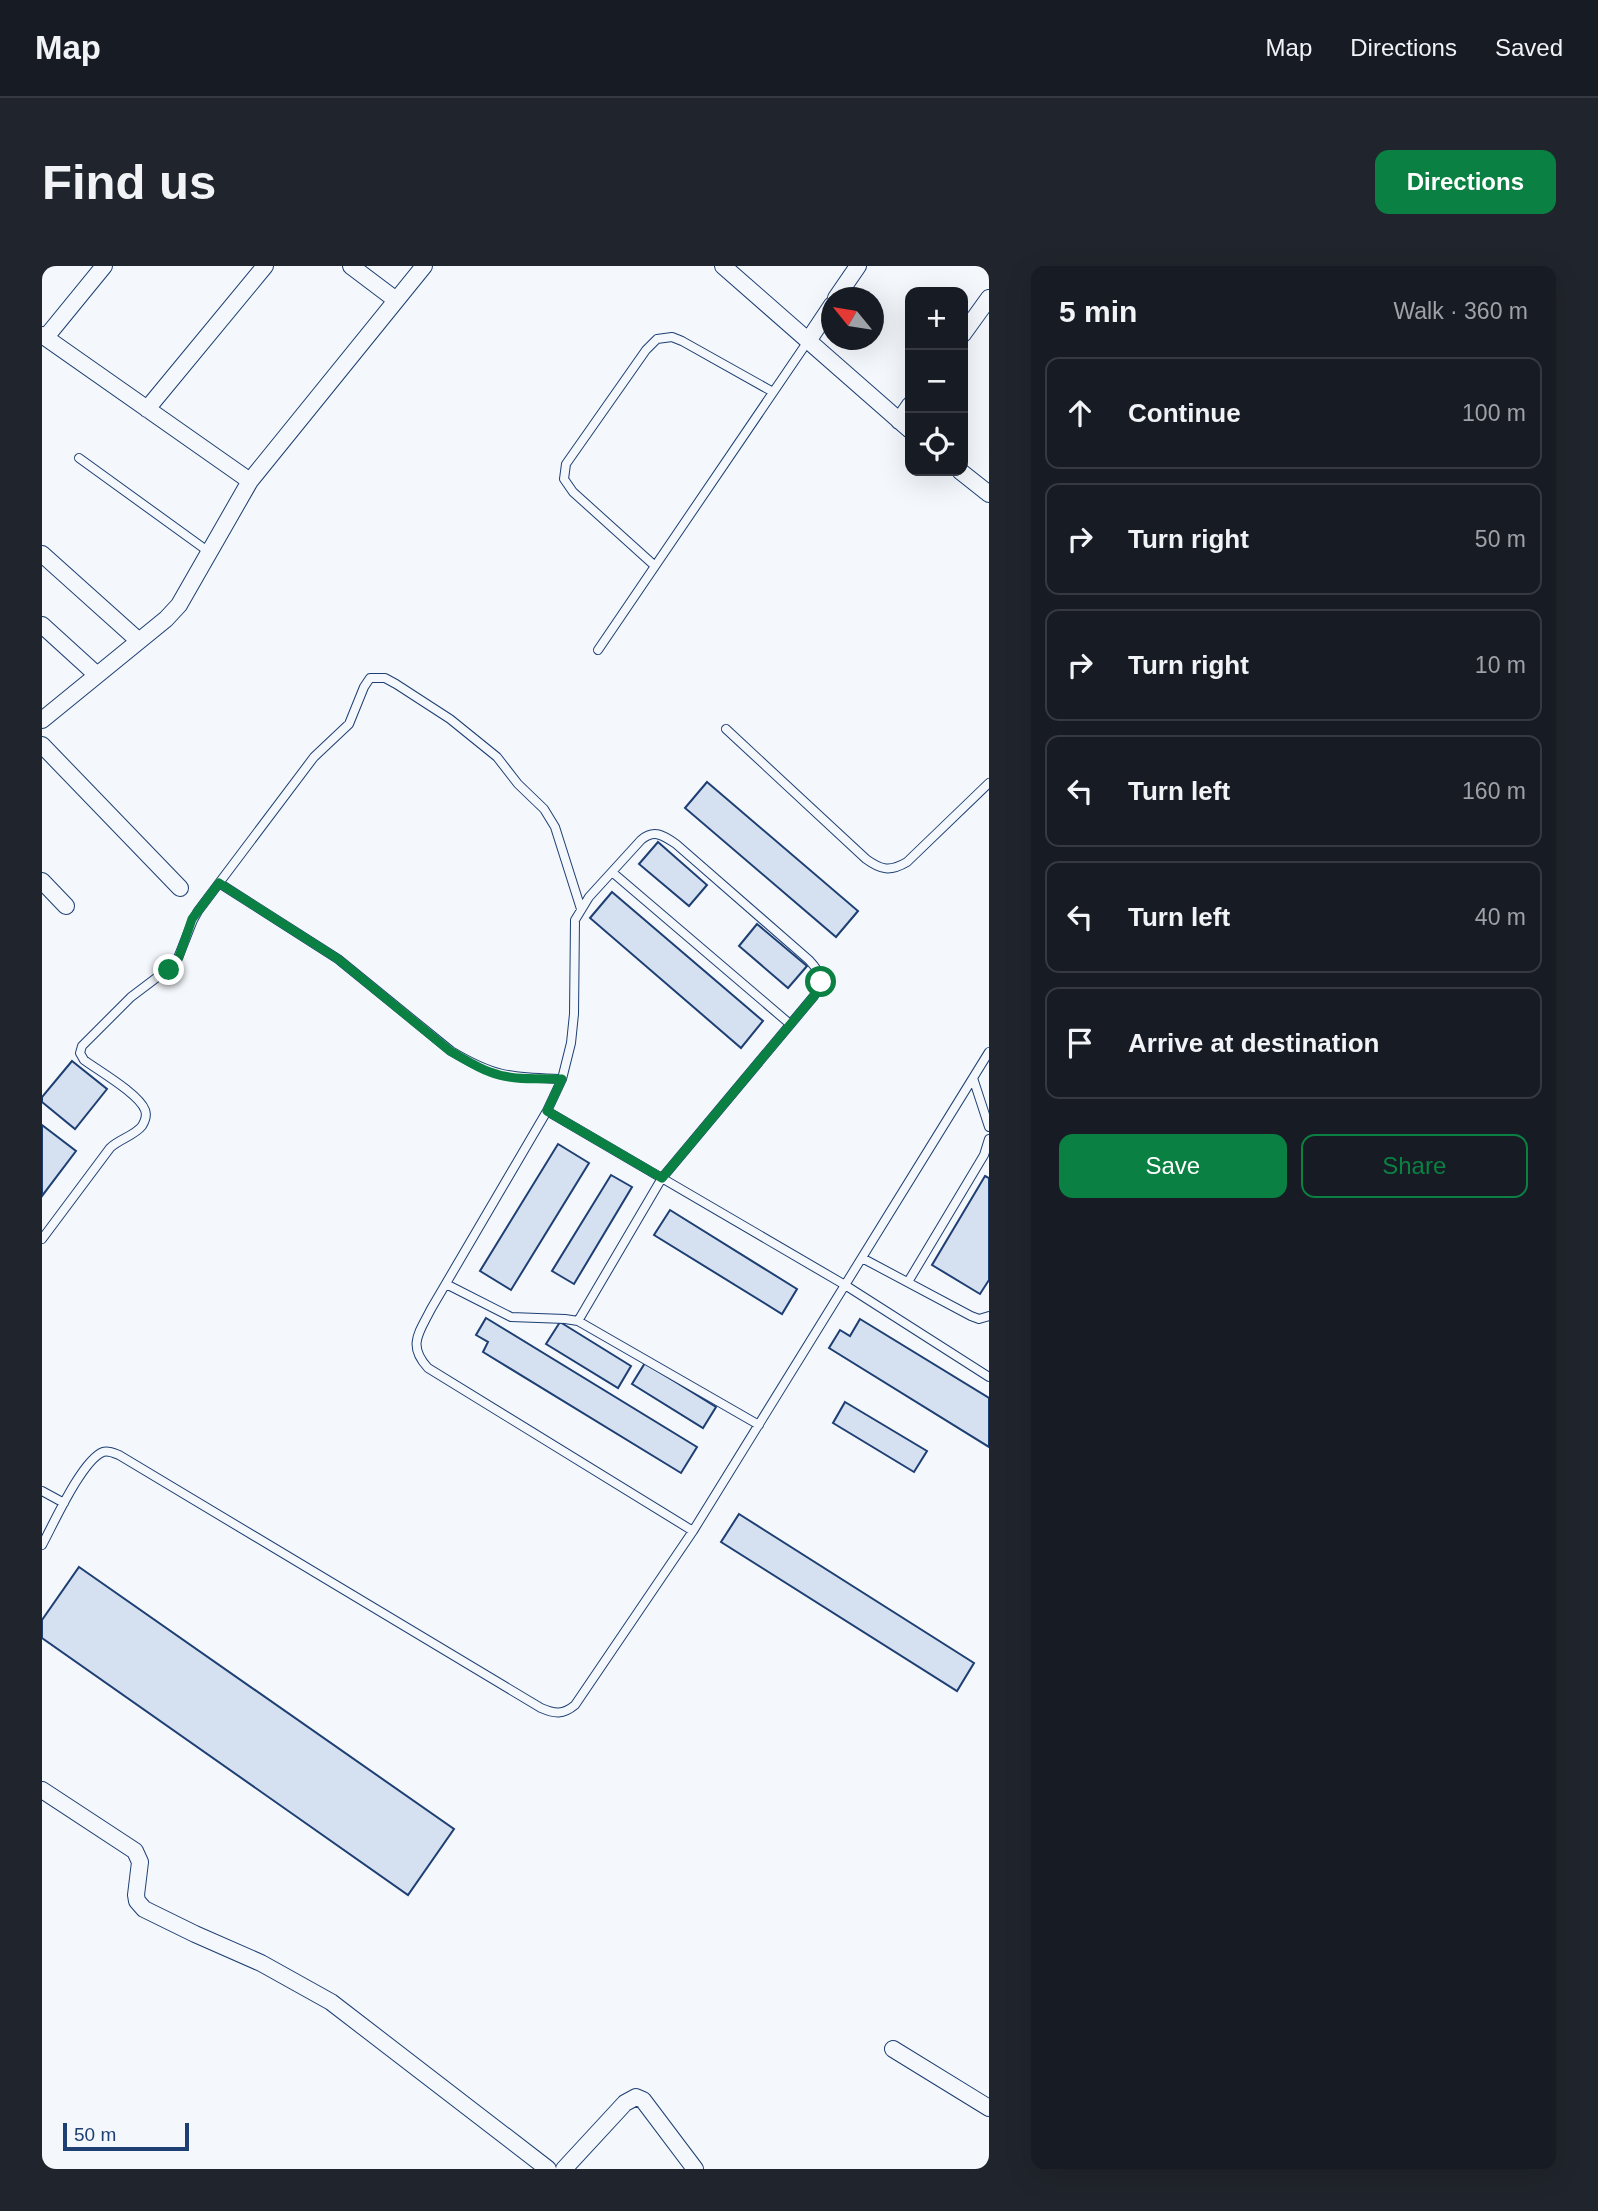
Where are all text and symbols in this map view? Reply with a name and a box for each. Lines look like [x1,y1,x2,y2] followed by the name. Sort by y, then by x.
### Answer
[35,29,101,66] text: Map
[1266,34,1312,61] text: Map
[1350,34,1457,61] text: Directions
[1495,34,1563,61] text: Saved
[1375,150,1556,214] button: Directions
[42,155,216,209] text: Find us
[821,287,884,350] north arrow
[905,287,968,476] map controls
[905,287,968,350] button: +
[1059,295,1137,328] text: 5 min
[1393,298,1528,324] text: Walk · 360 m
[905,350,968,413] button: −
[1061,394,1099,432] icon: ahead
[1128,398,1241,428] text: Continue
[1462,400,1526,426] text: 100 m
[905,413,968,476] button: locate
[1061,520,1099,558] icon: right
[1128,524,1249,554] text: Turn right
[1475,526,1526,552] text: 50 m
[1061,646,1099,684] icon: right
[1128,650,1249,680] text: Turn right
[1475,652,1526,678] text: 10 m
[1061,772,1099,810] icon: left
[1128,776,1230,806] text: Turn left
[1462,778,1526,804] text: 160 m
[1061,898,1099,936] icon: left
[1128,902,1230,932] text: Turn left
[1475,904,1526,930] text: 40 m
[153,954,184,985] route end
[805,966,836,997] route start
[1061,1024,1099,1062] icon: arrive
[1128,1028,1379,1058] text: Arrive at destination
[1059,1134,1287,1198] button: Save
[1301,1134,1528,1198] button: Share
[63,2120,189,2152] scale bar
[74,2124,116,2145] text: 50 m

